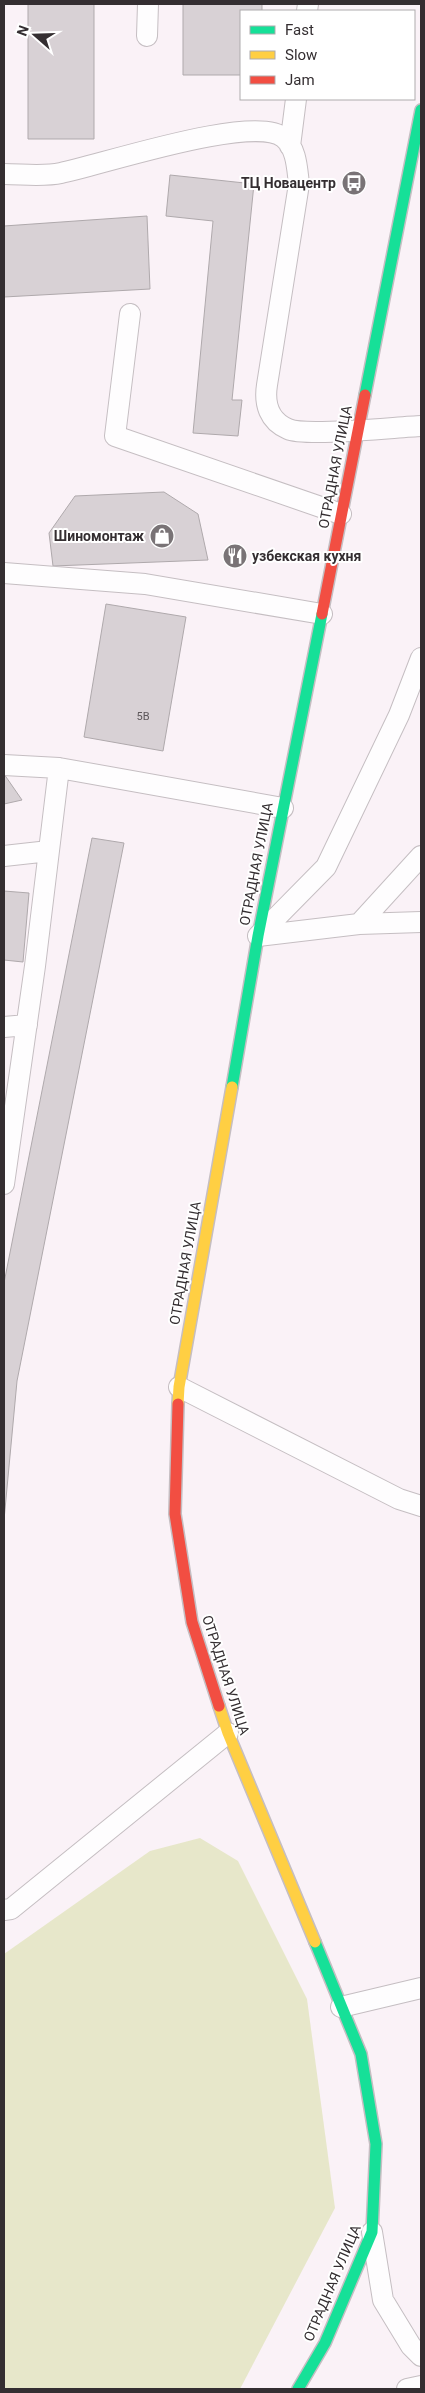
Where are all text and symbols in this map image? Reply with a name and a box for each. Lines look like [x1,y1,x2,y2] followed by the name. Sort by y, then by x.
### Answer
[10,10,60,60] north arrow
[240,10,415,100] legend
[285,21,314,39] text: Fast
[14,23,32,38] text: N
[285,46,317,64] text: Slow
[285,71,315,89] text: Jam
[341,170,367,196] bus stop icon: ТЦ Новацентр
[241,175,336,191] place label: ТЦ Новацентр
[315,404,355,530] street label: ОТРАДНАЯ УЛИЦА
[149,523,175,549] shop icon: Шиномонтаж
[54,528,144,544] place label: Шиномонтаж
[222,543,248,569] restaurant icon: узбекская кухня
[252,548,361,564] place label: узбекская кухня
[136,710,150,723] house number: 5В
[236,801,276,927] street label: ОТРАДНАЯ УЛИЦА
[166,1200,204,1326] street label: ОТРАДНАЯ УЛИЦА
[199,1613,253,1737] street label: ОТРАДНАЯ УЛИЦА
[300,2222,364,2344] street label: ОТРАДНАЯ УЛИЦА

